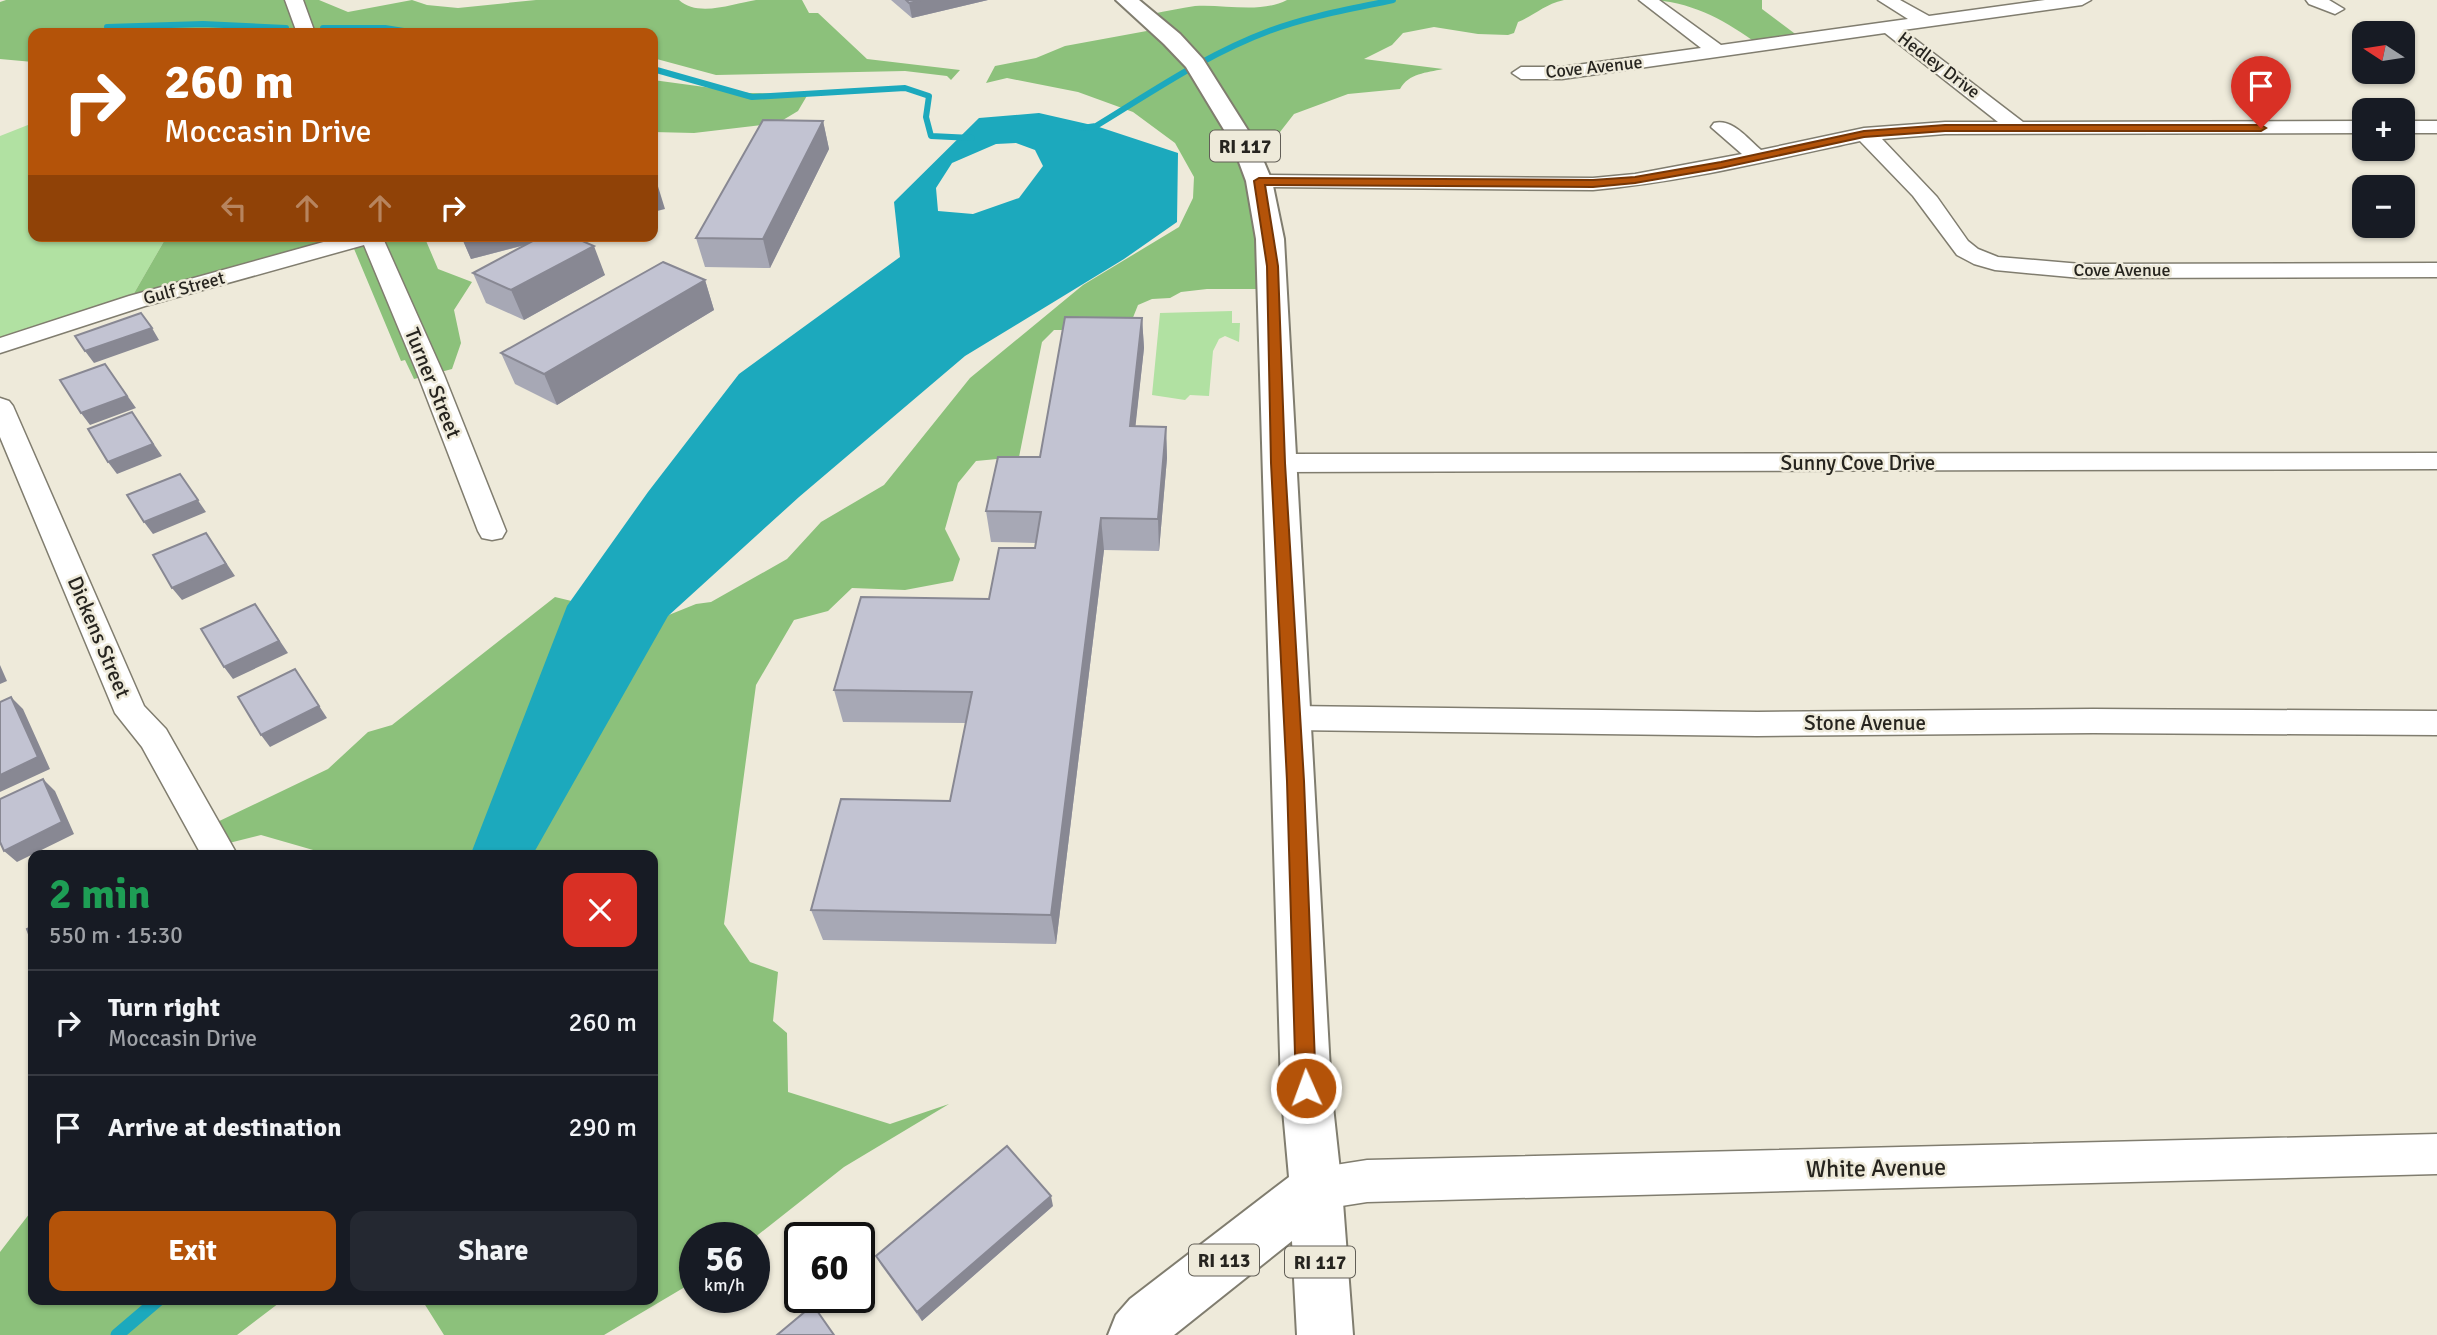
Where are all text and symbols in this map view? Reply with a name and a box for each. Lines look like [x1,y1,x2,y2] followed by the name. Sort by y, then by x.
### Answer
[2352,21,2415,84] north arrow
[2352,21,2415,238] map controls
[1894,27,1984,103] street label: Hedley Drive
[1545,51,1643,83] street label: Cove Avenue
[164,52,294,112] text: 260 m
[49,56,140,147] icon: right
[2231,56,2291,128] pin
[2242,67,2280,105] icon: arrive
[2352,98,2415,161] button: +
[164,112,372,151] text: Moccasin Drive
[1210,130,1280,162] road number: RI 117
[2352,175,2415,238] button: −
[215,189,253,227] icon: left
[288,189,326,227] icon: ahead
[361,189,399,227] icon: ahead
[434,189,472,227] icon: right
[2073,259,2171,281] street label: Cove Avenue
[141,267,227,309] street label: Gulf Street
[399,324,467,442] street label: Turner Street
[1781,450,1935,476] street label: Sunny Cove Drive
[62,572,136,702] street label: Dickens Street
[1804,710,1926,736] street label: Stone Avenue
[49,869,150,920] text: 2 min
[563,873,637,947] button: close
[49,921,183,950] text: 550 m · 15:30
[108,992,220,1024] text: Turn right
[49,1004,87,1042] icon: right
[568,1007,637,1039] text: 260 m
[108,1024,257,1053] text: Moccasin Drive
[1269,1051,1343,1125] position arrow
[49,1109,87,1147] icon: arrive
[108,1112,341,1144] text: Arrive at destination
[568,1112,637,1144] text: 290 m
[1806,1152,1946,1184] street label: White Avenue
[49,1211,336,1291] button: Exit
[350,1211,637,1291] button: Share
[784,1222,875,1313] speed limit sign: 60
[706,1237,743,1280] text: 56
[1189,1244,1259,1276] road number: RI 113
[1285,1246,1355,1278] road number: RI 117
[704,1274,745,1296] text: km/h

